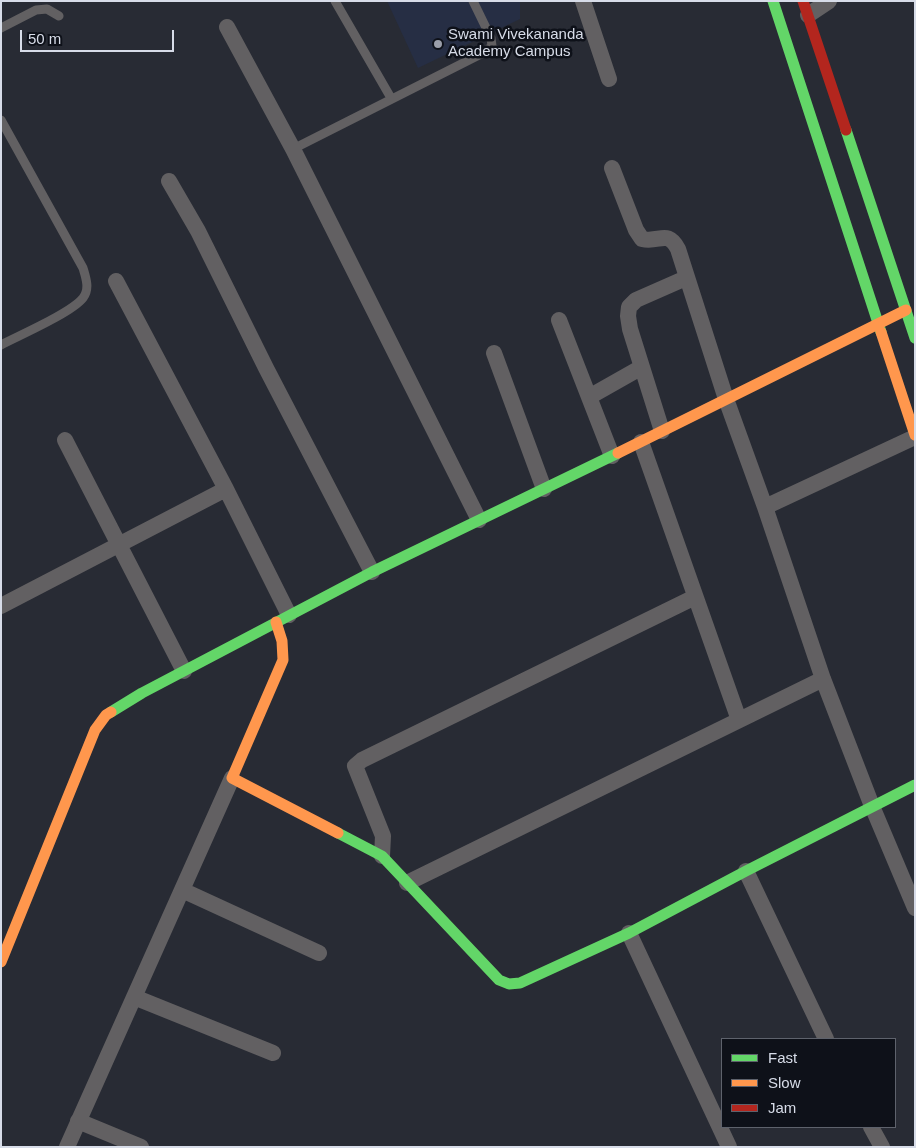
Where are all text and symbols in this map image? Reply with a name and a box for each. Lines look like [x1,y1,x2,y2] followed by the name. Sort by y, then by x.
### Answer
[22,20,176,52] scale bar
[448,26,584,61] place label: Swami Vivekananda Academy Campus
[28,30,61,47] text: 50 m
[432,38,444,50] marker: Swami Vivekananda Academy Campus
[721,1038,896,1128] legend
[768,1049,797,1066] text: Fast
[768,1074,801,1091] text: Slow
[768,1099,796,1116] text: Jam

